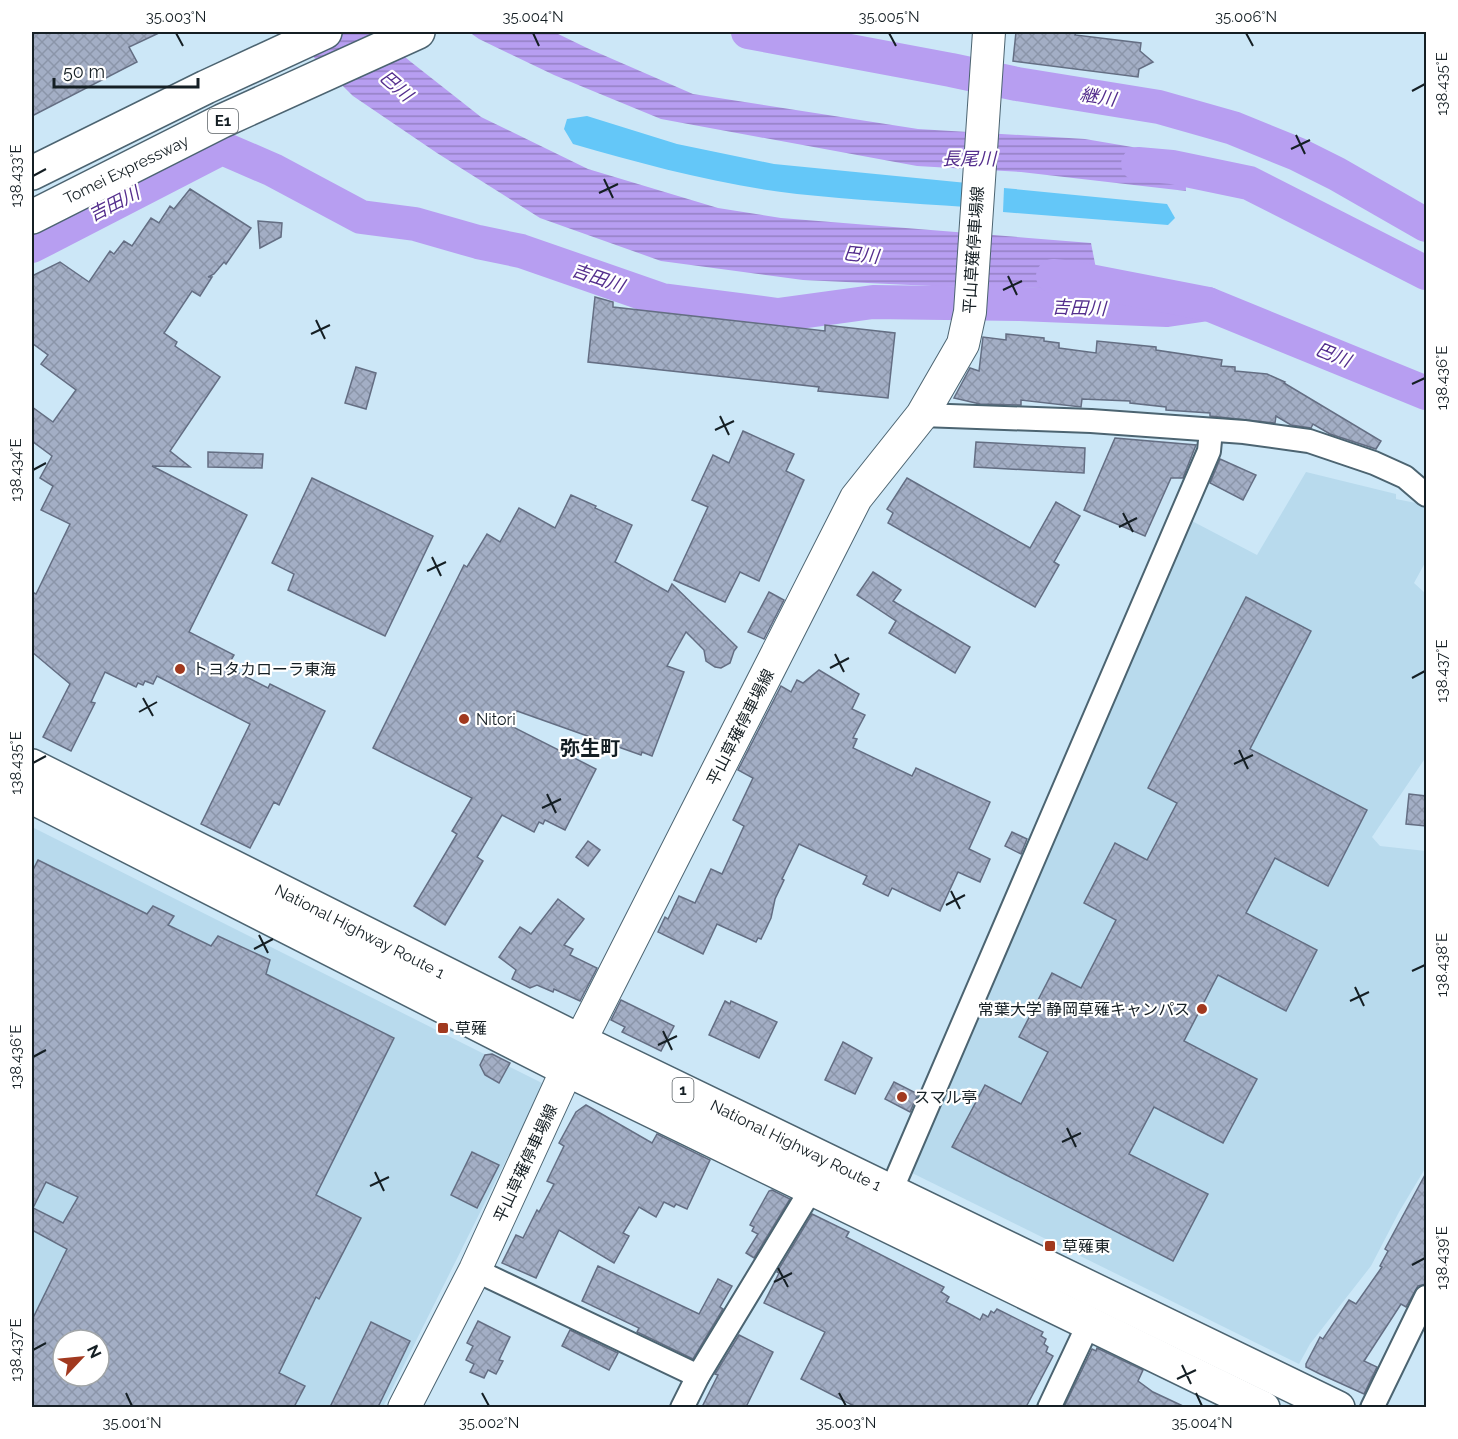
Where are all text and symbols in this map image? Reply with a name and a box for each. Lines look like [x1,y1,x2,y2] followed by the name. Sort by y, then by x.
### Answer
[146,8,206,26] text: 35.003°N
[503,8,563,26] text: 35.004°N
[858,8,920,26] text: 35.005°N
[1215,8,1277,26] text: 35.006°N
[54,51,198,89] scale bar
[1433,52,1451,116] text: 138.435°E
[63,61,105,82] text: 50 m
[376,66,418,107] water label: 巴川
[1079,83,1119,110] water label: 継川
[208,109,238,133] road number: E1
[61,131,192,208] street label: Tomei Expressway
[7,144,25,208] text: 138.433°E
[942,148,998,169] water label: 長尾川
[85,181,144,225] water label: 吉田川
[960,186,987,315] street label: 平山草薙停車場線
[842,242,882,267] water label: 巴川
[569,259,629,297] water label: 吉田川
[1052,296,1108,319] water label: 吉田川
[1313,338,1356,372] water label: 巴川
[1433,346,1451,410] text: 138.436°E
[7,438,25,502] text: 138.434°E
[1433,639,1451,703] text: 138.437°E
[192,660,336,679] place label: トヨタカローラ東海
[173,662,187,676] marker: トヨタカローラ東海
[703,666,778,789] street label: 平山草薙停車場線
[476,710,516,729] place label: Nitori
[457,712,471,726] marker: Nitori
[7,731,25,795] text: 138.435°E
[560,736,620,760] district label: 弥生町
[272,880,448,983] street label: National Highway Route 1
[1433,933,1451,997] text: 138.438°E
[978,1000,1190,1019] place label: 常葉大学 静岡草薙キャンパス
[1195,1002,1209,1016] marker: 常葉大学 静岡草薙キャンパス
[455,1019,487,1038] place label: 草薙
[436,1021,450,1035] marker: 草薙
[7,1025,25,1089] text: 138.436°E
[672,1078,694,1102] road number: 1
[914,1088,978,1107] place label: スマル亭
[895,1090,909,1104] marker: スマル亭
[707,1096,885,1195] street label: National Highway Route 1
[490,1101,561,1225] street label: 平山草薙停車場線
[1433,1226,1451,1290] text: 138.439°E
[1062,1237,1110,1256] place label: 草薙東
[1043,1239,1057,1253] marker: 草薙東
[7,1318,25,1382] text: 138.437°E
[51,1328,111,1388] north arrow
[83,1342,105,1361] text: N
[102,1414,162,1432] text: 35.001°N
[459,1414,519,1432] text: 35.002°N
[816,1414,876,1432] text: 35.003°N
[1172,1414,1232,1432] text: 35.004°N

